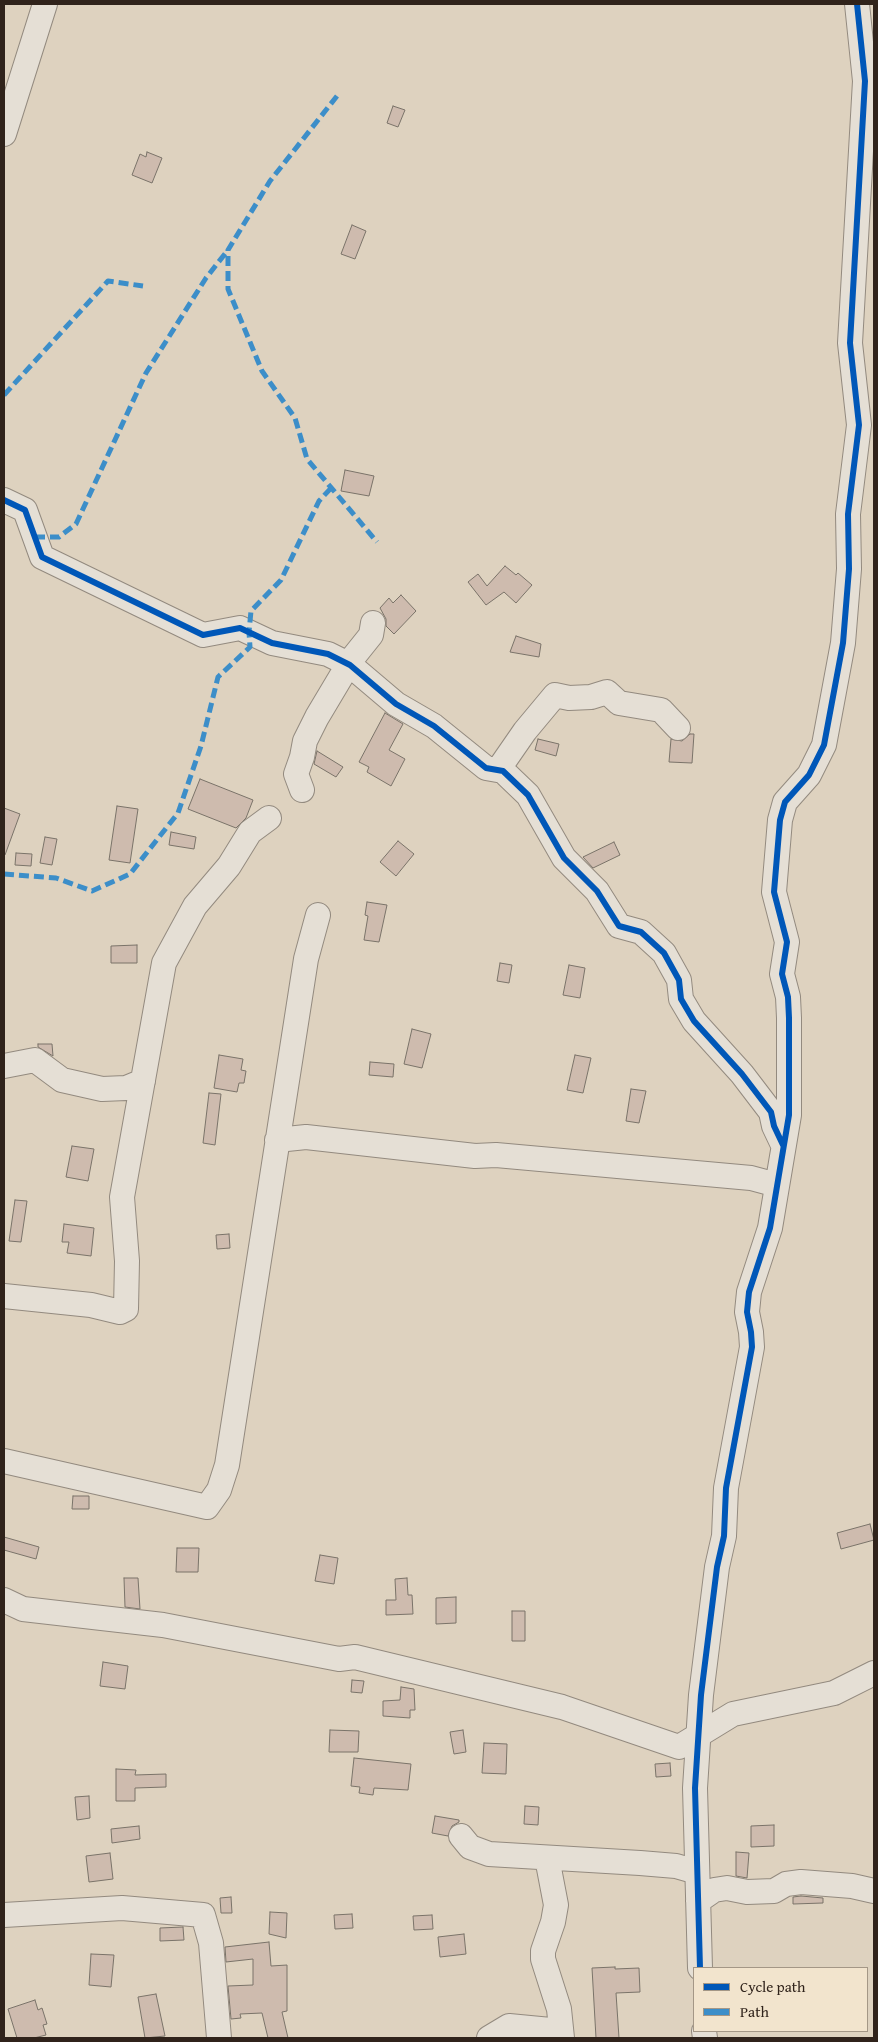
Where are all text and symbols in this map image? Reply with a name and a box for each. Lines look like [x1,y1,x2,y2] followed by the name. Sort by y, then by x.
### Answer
[693,1967,868,2032] legend
[740,1976,806,1997] text: Cycle path
[740,2001,769,2022] text: Path

